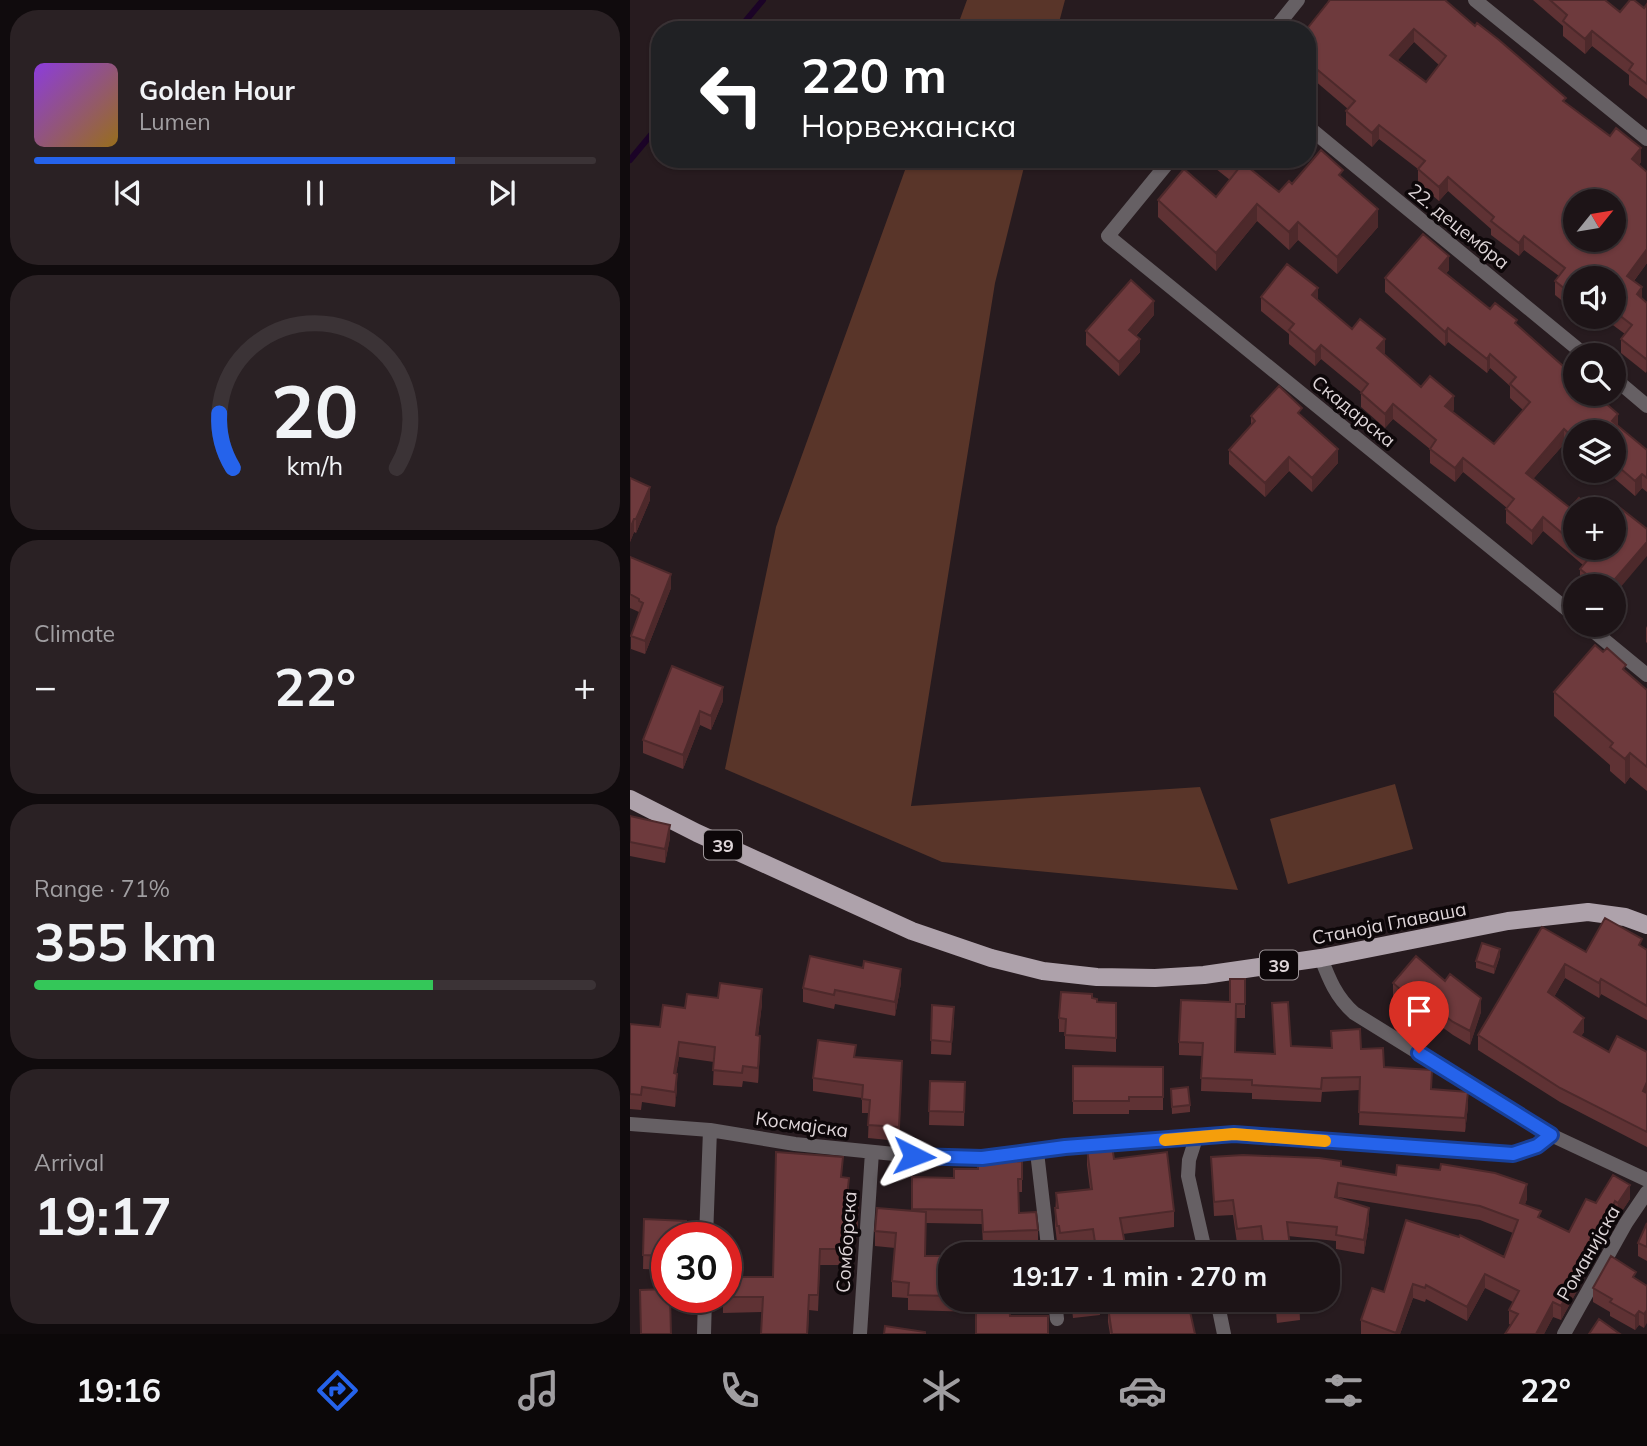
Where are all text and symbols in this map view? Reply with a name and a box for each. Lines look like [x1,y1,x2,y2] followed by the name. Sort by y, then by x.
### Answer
[801,44,947,105] text: 220 m
[686,49,777,140] icon: left
[139,74,295,107] text: Golden Hour
[801,105,1017,145] text: Норвежанска
[139,107,211,136] text: Lumen
[109,174,147,212] icon: previous
[296,174,334,212] icon: pause
[483,174,521,212] icon: next
[1404,178,1514,274] street label: 22. децембра
[1563,189,1626,252] north arrow
[1563,189,1626,637] map controls
[1563,266,1626,329] button: sound
[1563,343,1626,406] button: search
[271,366,359,457] text: 20
[1307,370,1401,452] street label: Скадарска
[1563,420,1626,483] button: layers
[287,450,343,481] text: km/h
[1563,497,1626,560] button: +
[1563,574,1626,637] button: −
[34,619,115,648] text: Climate
[274,654,356,719] text: 22°
[34,662,57,710] text: −
[573,662,596,710] text: +
[704,830,742,860] road number: 39
[34,874,170,903] text: Range · 71%
[1310,896,1468,950] street label: Станоја Главаша
[34,909,217,974] text: 355 km
[1260,950,1298,980] road number: 39
[1389,981,1449,1053] pin
[1400,992,1438,1030] icon: arrive
[754,1106,850,1142] street label: Космајска
[877,1119,951,1193] position arrow
[34,1148,104,1177] text: Arrival
[34,1183,172,1248] text: 19:17
[830,1190,862,1294] street label: Сомборска
[1551,1201,1625,1305] street label: Романијска
[651,1222,742,1313] speed limit sign: 30
[1011,1260,1267,1293] text: 19:17 · 1 min · 270 m
[313,1366,362,1415] icon: directions
[514,1366,563,1415] icon: music
[715,1366,764,1415] icon: phone
[917,1366,966,1415] icon: climate
[1118,1366,1167,1415] icon: car
[1319,1366,1368,1415] icon: filters
[76,1370,161,1410] text: 19:16
[1520,1370,1571,1410] text: 22°

